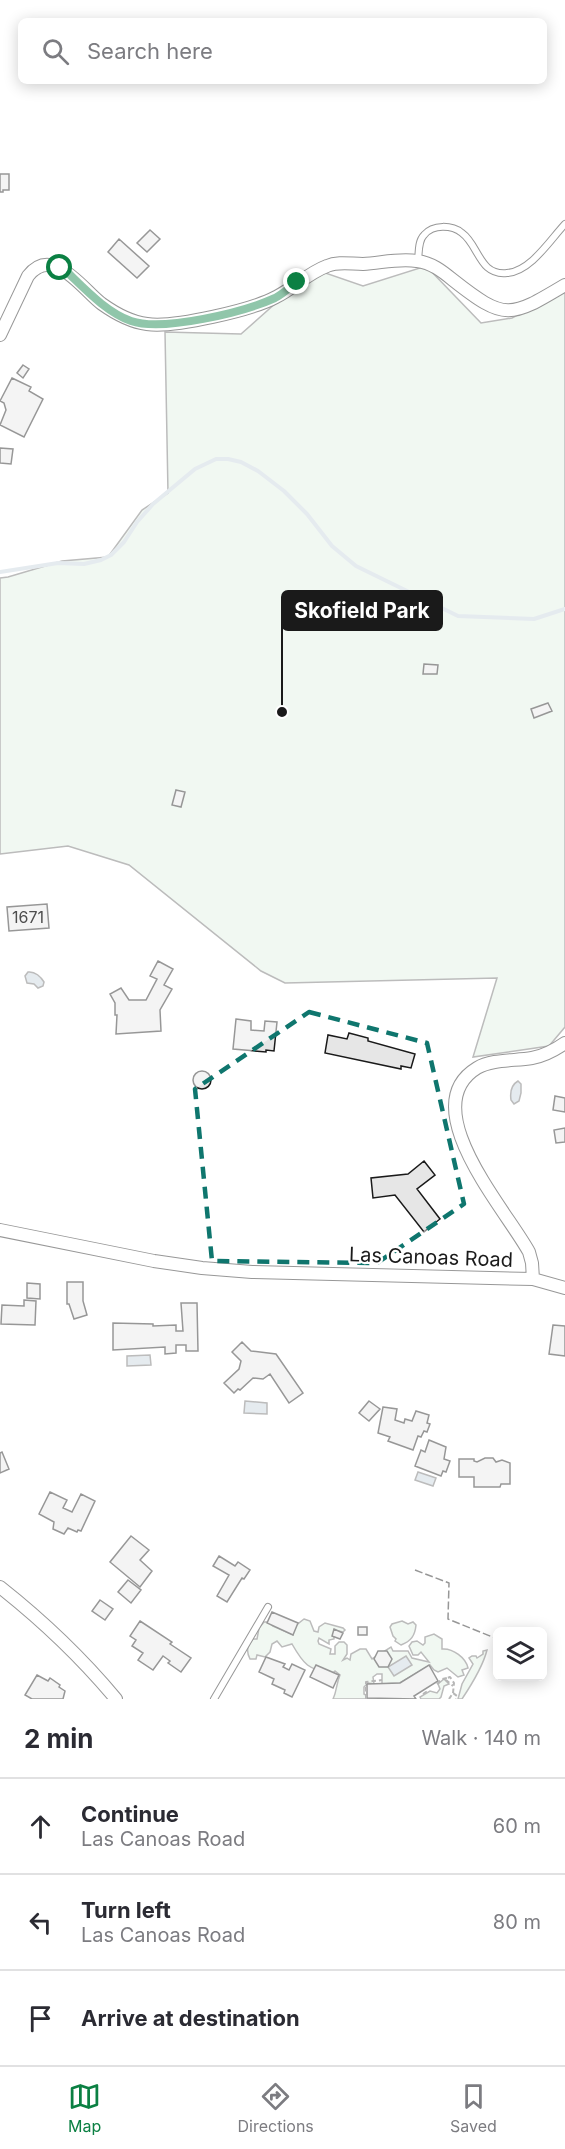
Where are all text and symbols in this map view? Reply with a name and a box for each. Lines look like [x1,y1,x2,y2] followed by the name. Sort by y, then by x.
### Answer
[18,18,547,84] search box
[39,35,72,68] icon: search
[87,38,213,64] text: Search here
[46,254,72,280] route start
[283,268,309,294] route end
[282,591,442,630] callout: Skofield Park
[294,598,431,623] text: Skofield Park
[12,907,44,927] house number: 1671
[349,1242,513,1272] street label: Las Canoas Road
[493,1627,547,1681] map controls
[493,1627,547,1681] button: layers
[24,1723,94,1754] text: 2 min
[421,1726,541,1750] text: Walk · 140 m
[81,1801,179,1827] text: Continue
[24,1810,57,1843] icon: ahead
[493,1814,541,1838] text: 60 m
[81,1827,245,1851] text: Las Canoas Road
[81,1897,171,1923] text: Turn left
[24,1906,57,1939] icon: left
[493,1910,541,1934] text: 80 m
[81,1923,245,1947] text: Las Canoas Road
[24,2002,57,2035] icon: arrive
[81,2005,300,2031] text: Arrive at destination
[68,2080,101,2136] tab: Map
[238,2080,314,2136] tab: Directions
[450,2080,497,2136] tab: Saved

